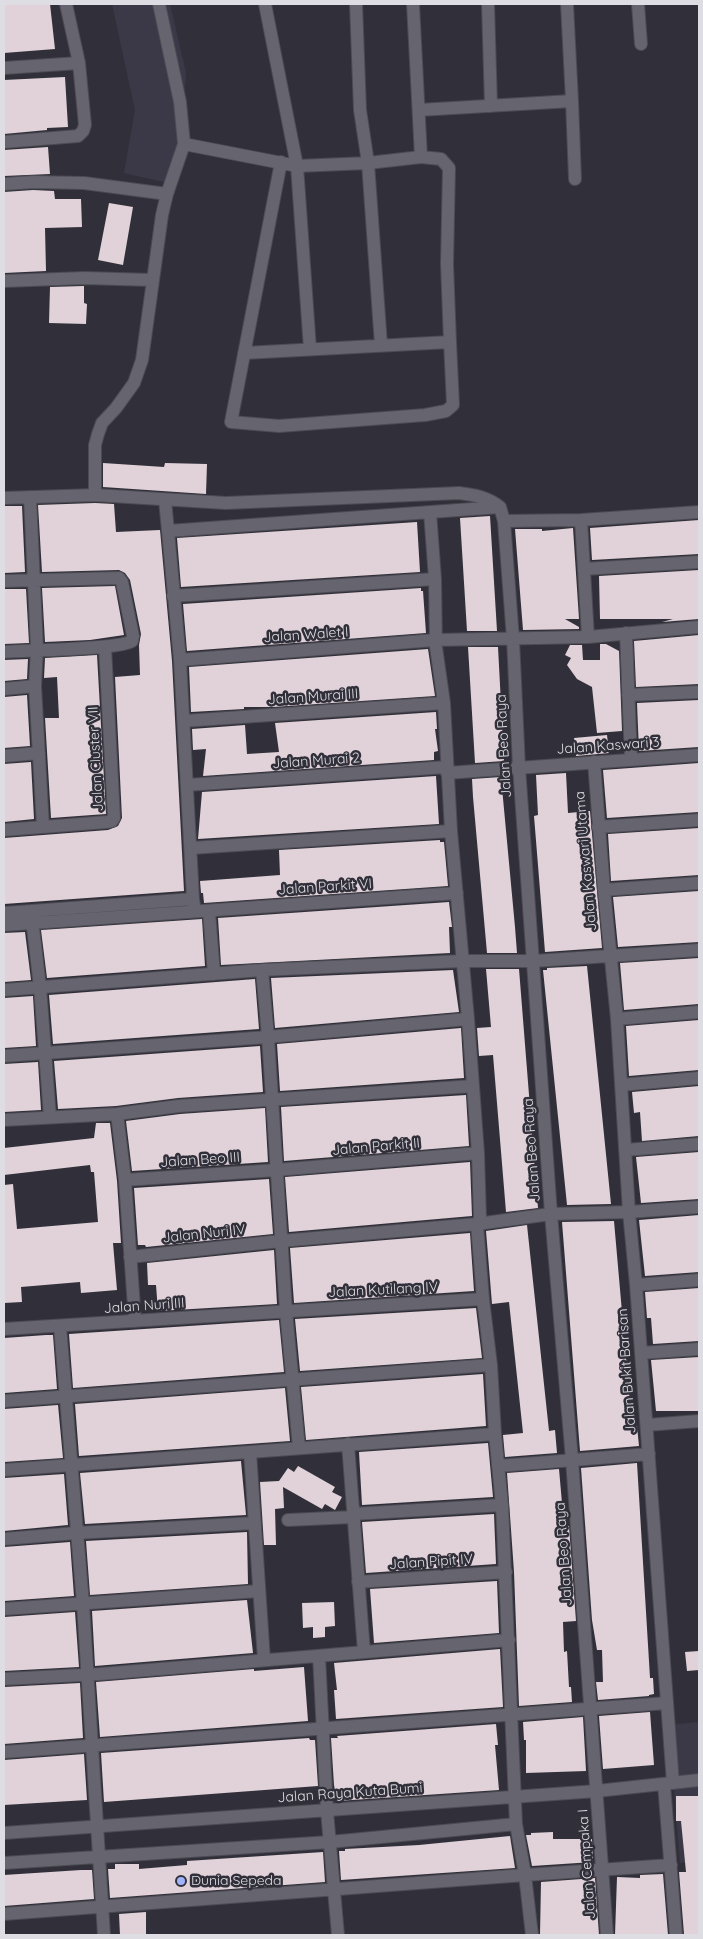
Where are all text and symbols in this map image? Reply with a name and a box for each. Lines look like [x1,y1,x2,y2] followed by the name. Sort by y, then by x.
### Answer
[263,624,349,646] street label: Jalan Walet I
[267,685,359,709] street label: Jalan Murai III
[493,694,515,798] street label: Jalan Beo Raya
[85,706,107,812] street label: Jalan Cluster VII
[556,734,660,758] street label: Jalan Kaswari 3
[272,750,360,772] street label: Jalan Murai 2
[572,790,600,932] street label: Jalan Kaswari Utama
[277,875,373,899] street label: Jalan Parkit VI
[520,1098,544,1202] street label: Jalan Beo Raya
[331,1135,421,1159] street label: Jalan Parkit II
[160,1149,240,1171] street label: Jalan Beo III
[162,1221,246,1247] street label: Jalan Nuri IV
[328,1279,438,1301] street label: Jalan Kutilang IV
[103,1295,185,1317] street label: Jalan Nuri III
[614,1308,640,1434] street label: Jalan Bukit Barisan
[552,1502,576,1606] street label: Jalan Beo Raya
[388,1551,474,1573] street label: Jalan Pipit IV
[277,1780,423,1806] street label: Jalan Raya Kuta Bumi
[575,1808,599,1920] street label: Jalan Cempaka I
[191,1873,282,1889] place label: Dunia Sepeda
[175,1875,187,1887] marker: Dunia Sepeda

